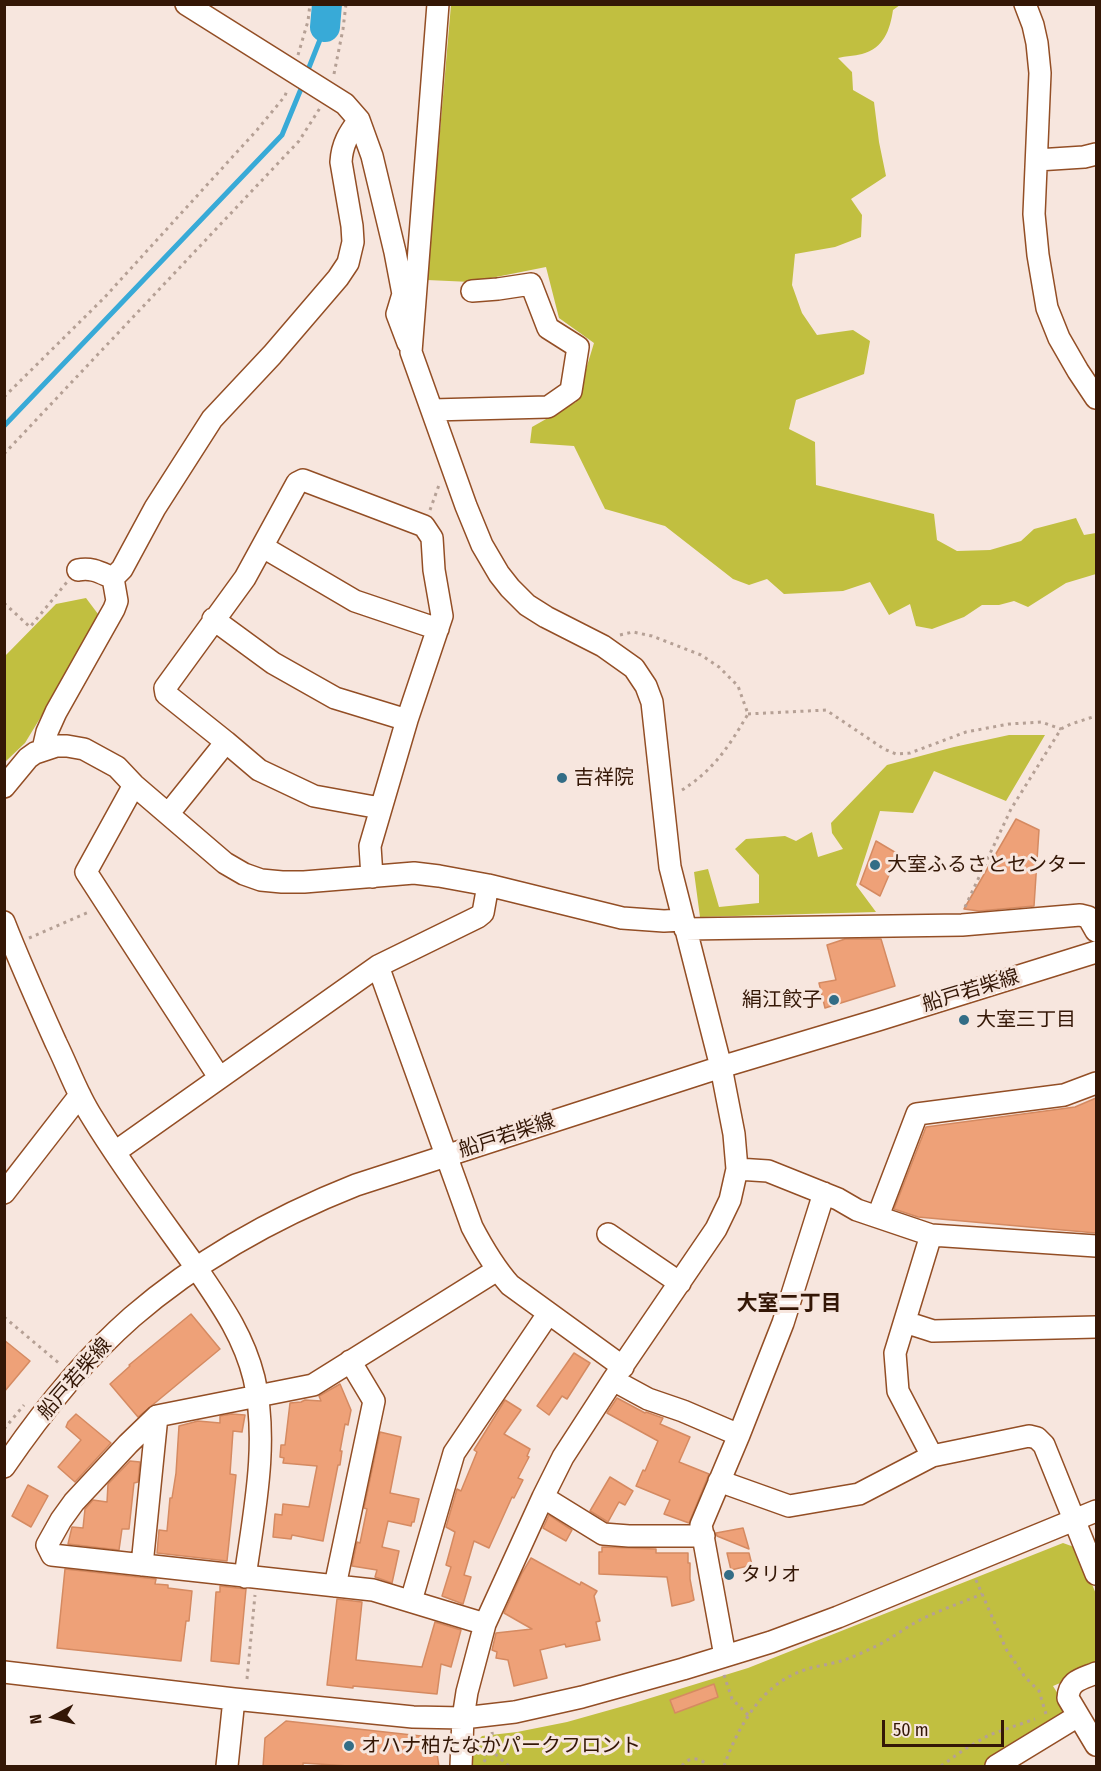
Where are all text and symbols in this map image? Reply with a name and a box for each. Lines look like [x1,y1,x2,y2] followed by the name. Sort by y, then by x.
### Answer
[574,766,634,790] place label: 吉祥院
[555,771,569,785] marker: 吉祥院
[887,853,1087,877] place label: 大室ふるさとセンター
[868,858,882,872] marker: 大室ふるさとセンター
[920,965,1022,1017] street label: 船戸若柴線
[742,988,822,1012] place label: 絹江餃子
[827,993,841,1007] marker: 絹江餃子
[976,1008,1076,1032] place label: 大室三丁目
[957,1013,971,1027] marker: 大室三丁目
[456,1109,558,1163] street label: 船戸若柴線
[737,1291,841,1317] district label: 大室二丁目
[33,1333,117,1425] street label: 船戸若柴線
[741,1563,801,1587] place label: タリオ
[722,1568,736,1582] marker: タリオ
[24,1687,84,1747] north arrow
[885,1708,1006,1746] scale bar
[26,1713,46,1725] text: N
[893,1719,929,1741] text: 50 m
[361,1734,641,1758] place label: オハナ柏たなかパークフロント
[342,1739,356,1753] marker: オハナ柏たなかパークフロント

